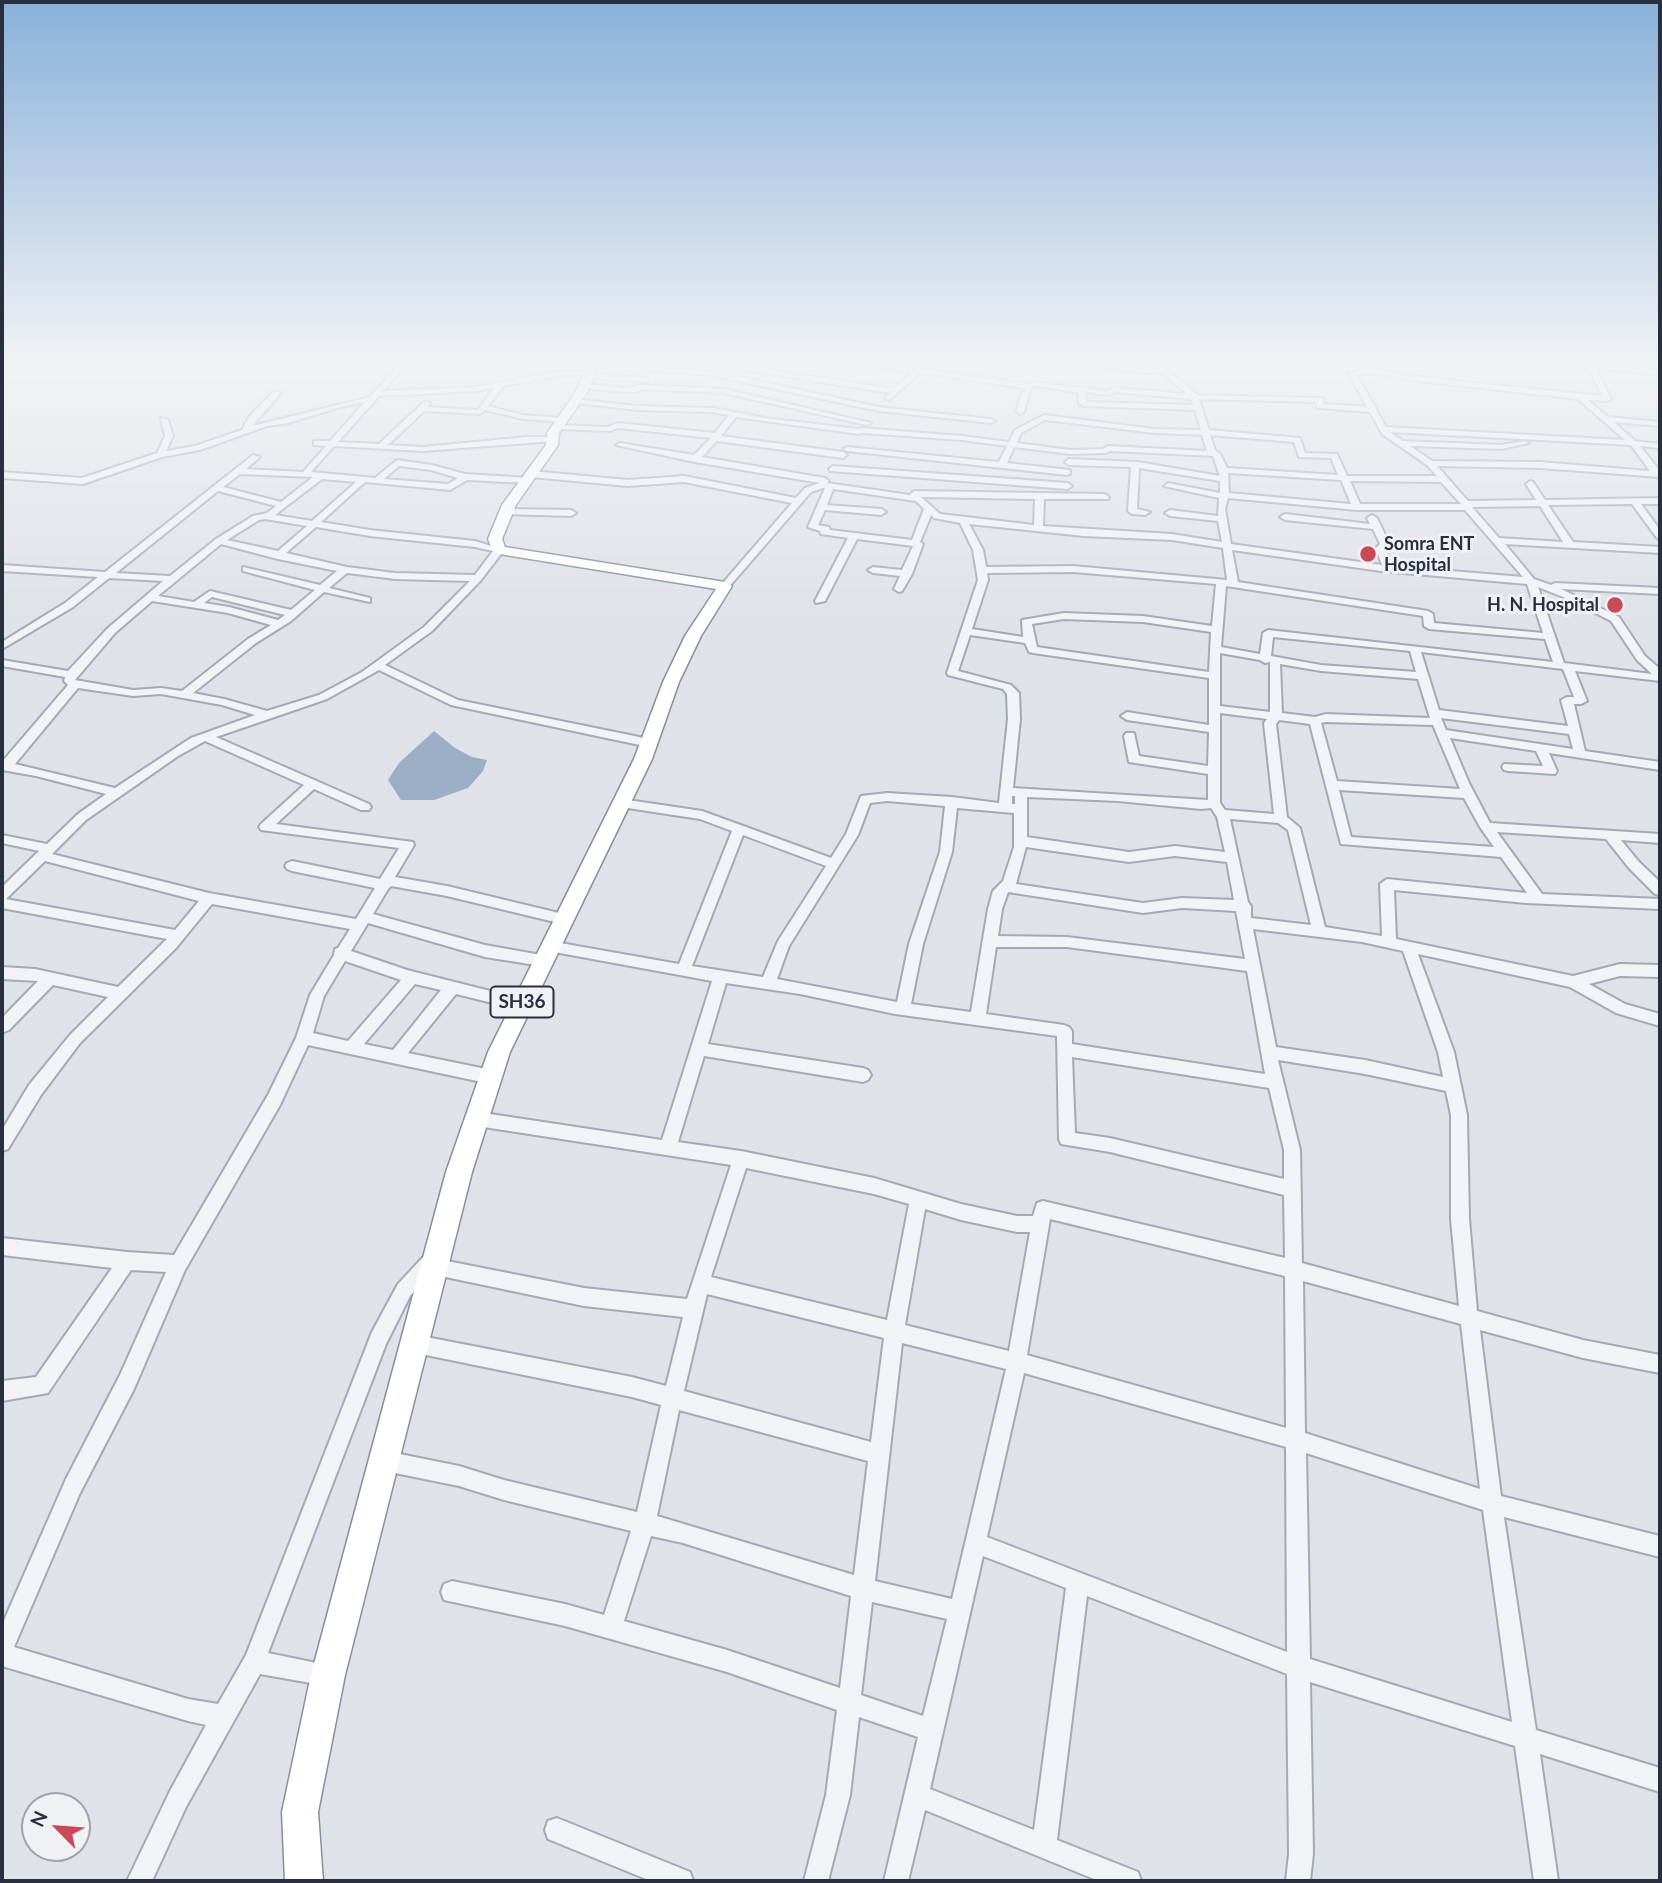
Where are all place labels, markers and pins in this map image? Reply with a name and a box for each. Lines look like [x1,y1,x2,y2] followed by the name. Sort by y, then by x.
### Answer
[1384,533,1474,576] place label: Somra ENT Hospital
[1358,544,1378,564] marker: Somra ENT Hospital
[1487,594,1599,616] place label: H. N. Hospital
[1605,595,1625,615] marker: H. N. Hospital

